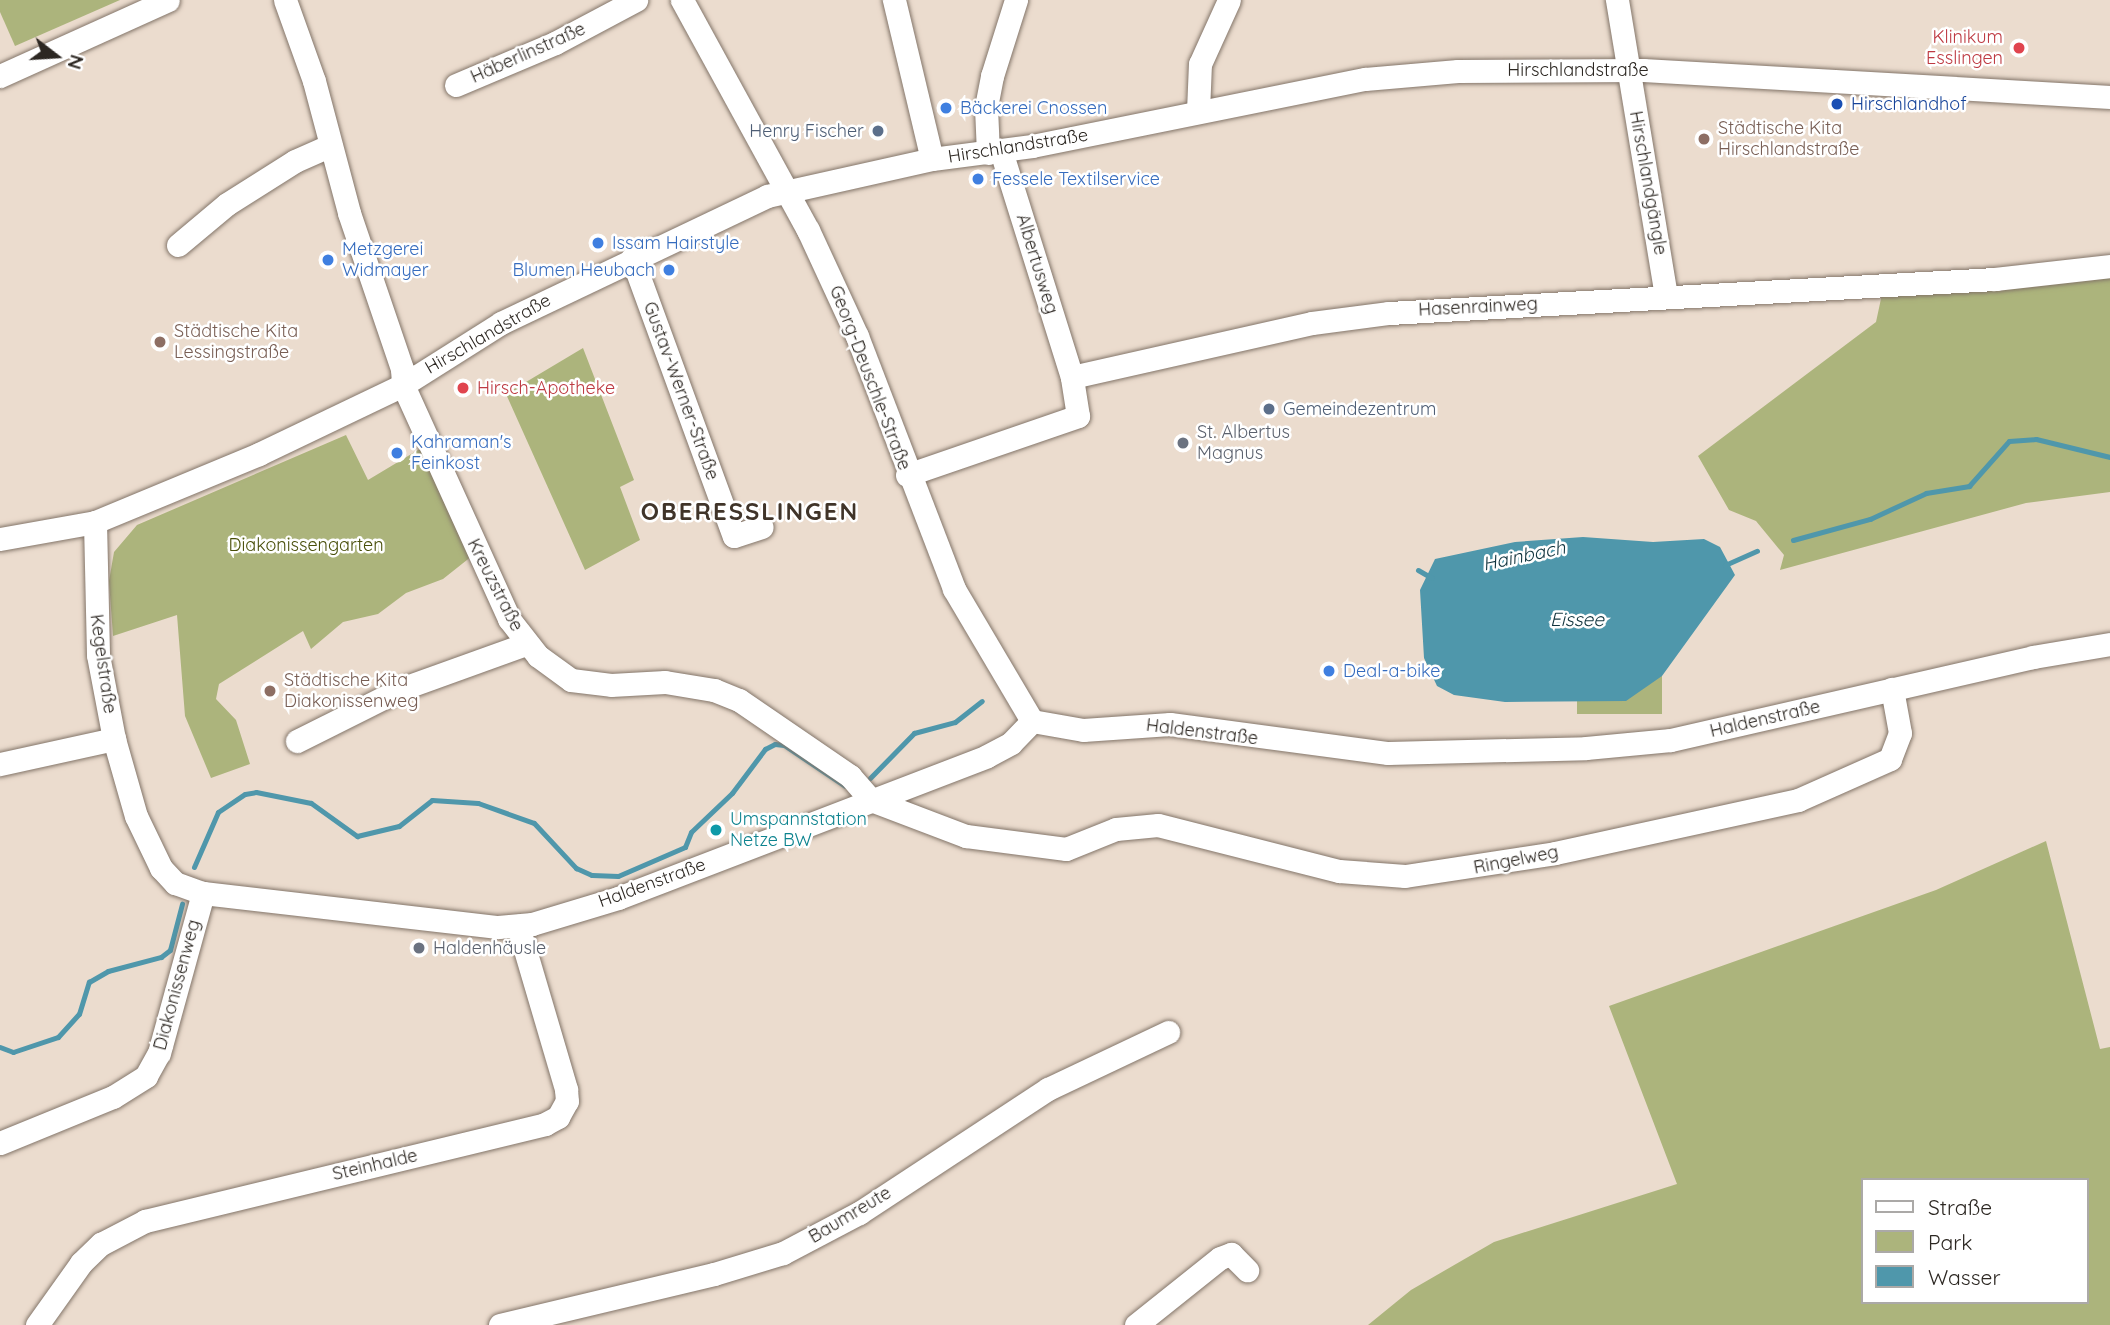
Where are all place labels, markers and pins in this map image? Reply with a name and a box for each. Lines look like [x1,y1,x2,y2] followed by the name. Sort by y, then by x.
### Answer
[1926,27,2003,70] place label: Klinikum Esslingen
[2009,38,2029,58] marker: Klinikum Esslingen
[1851,93,1967,115] place label: Hirschlandhof
[1829,96,1845,112] marker: Hirschlandhof
[960,97,1107,119] place label: Bäckerei Cnossen
[938,100,954,116] marker: Bäckerei Cnossen
[1718,118,1859,160] place label: Städtische Kita Hirschlandstraße
[749,120,864,142] place label: Henry Fischer
[870,123,886,139] marker: Henry Fischer
[1696,131,1712,147] marker: Städtische Kita Hirschlandstraße
[992,168,1160,190] place label: Fessele Textilservice
[970,171,986,187] marker: Fessele Textilservice
[612,232,739,254] place label: Issam Hairstyle
[590,235,606,251] marker: Issam Hairstyle
[342,239,429,282] place label: Metzgerei Widmayer
[320,252,336,268] marker: Metzgerei Widmayer
[512,259,655,281] place label: Blumen Heubach
[661,262,677,278] marker: Blumen Heubach
[174,321,298,364] place label: Städtische Kita Lessingstraße
[152,334,168,350] marker: Städtische Kita Lessingstraße
[477,377,615,399] place label: Hirsch-Apotheke
[455,380,471,396] marker: Hirsch-Apotheke
[1283,398,1436,420] place label: Gemeindezentrum
[1261,401,1277,417] marker: Gemeindezentrum
[1197,422,1290,464] place label: St. Albertus Magnus
[411,432,512,474] place label: Kahraman's Feinkost
[1175,435,1191,451] marker: St. Albertus Magnus
[389,445,405,461] marker: Kahraman's Feinkost
[1343,660,1440,682] place label: Deal-a-bike
[1321,663,1337,679] marker: Deal-a-bike
[284,670,418,712] place label: Städtische Kita Diakonissenweg
[262,683,278,699] marker: Städtische Kita Diakonissenweg
[730,809,867,852] place label: Umspannstation Netze BW
[708,822,724,838] marker: Umspannstation Netze BW
[433,937,546,959] place label: Haldenhäusle
[411,940,427,956] marker: Haldenhäusle

